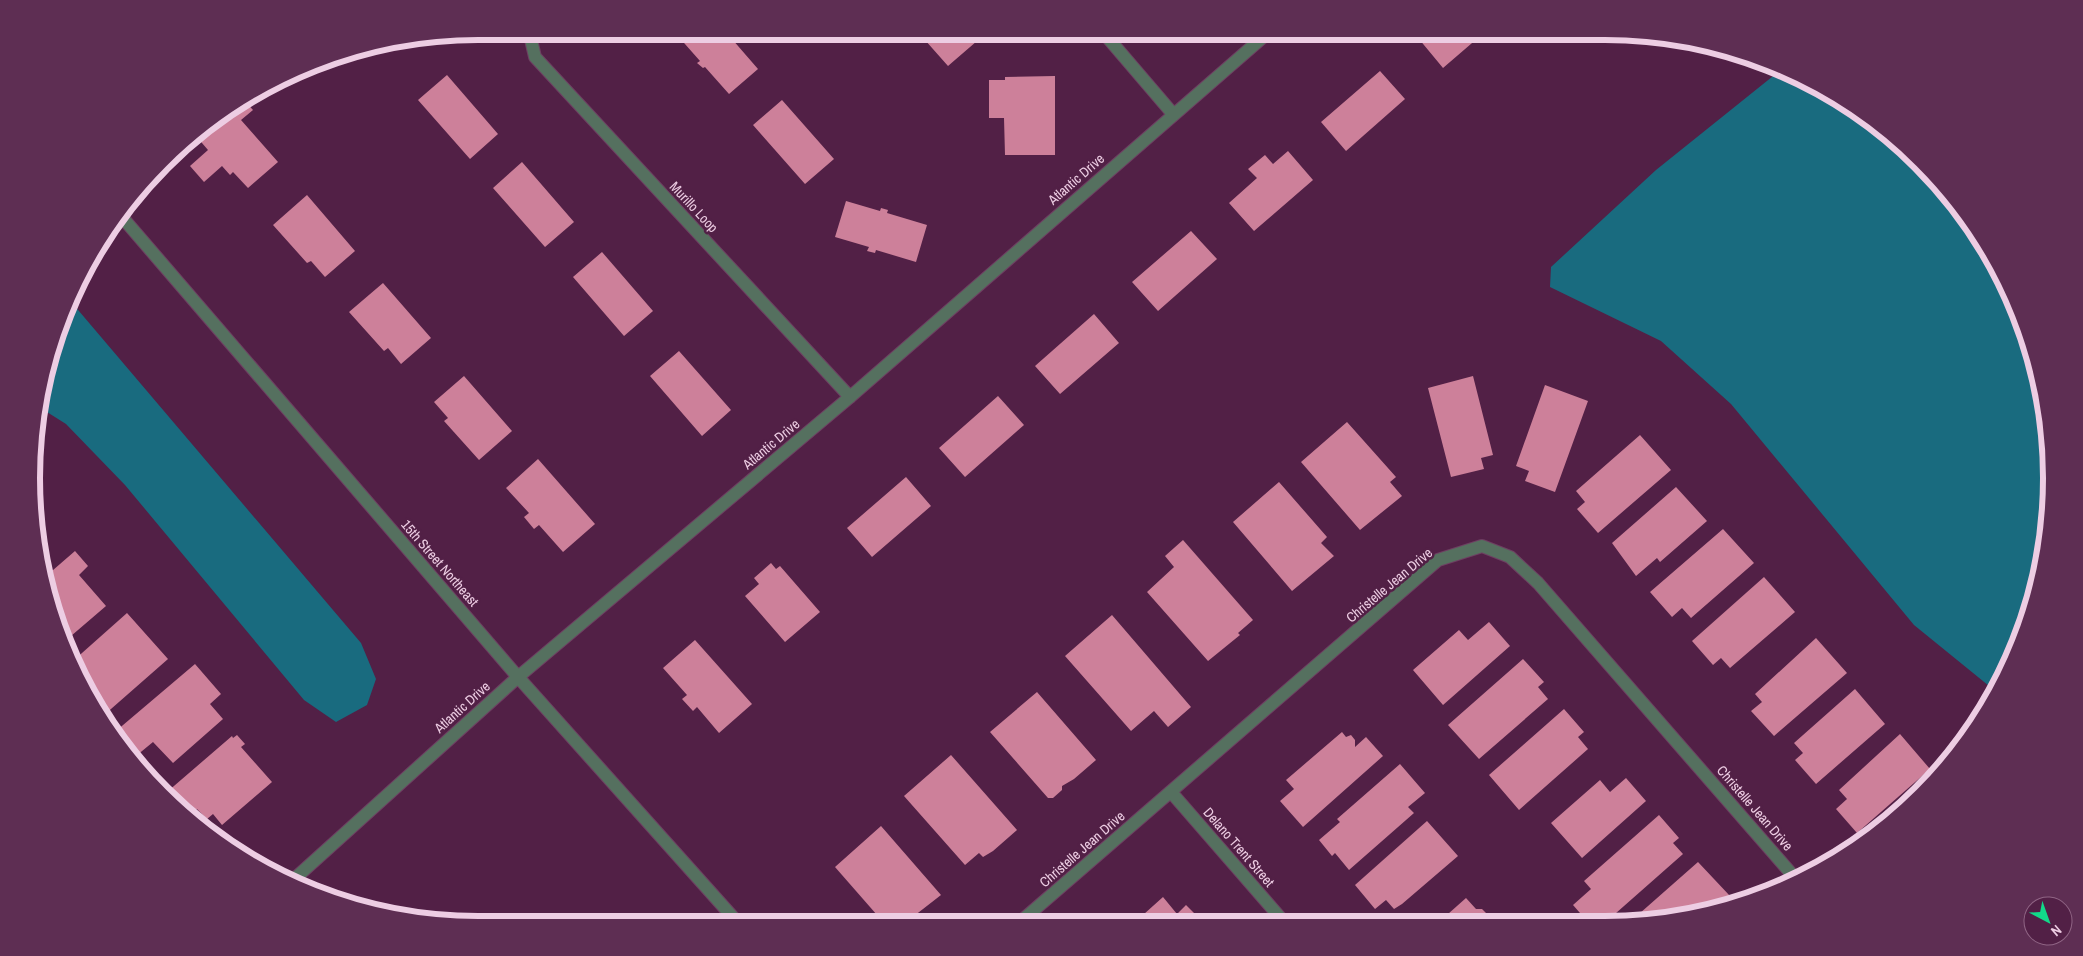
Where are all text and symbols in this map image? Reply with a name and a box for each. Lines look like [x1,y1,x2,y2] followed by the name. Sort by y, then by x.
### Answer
[1043,150,1108,209] street label: Atlantic Drive
[666,178,722,236] street label: Murillo Loop
[738,415,803,474] street label: Atlantic Drive
[397,516,483,610] street label: 15th Street Northeast
[1342,544,1436,626] street label: Christelle Jean Drive
[430,677,494,737] street label: Atlantic Drive
[1713,762,1797,854] street label: Christelle Jean Drive
[1200,804,1278,890] street label: Delano Trent Street
[1036,807,1128,891] street label: Christelle Jean Drive
[2023,896,2073,946] north arrow
[2047,921,2066,940] text: N

